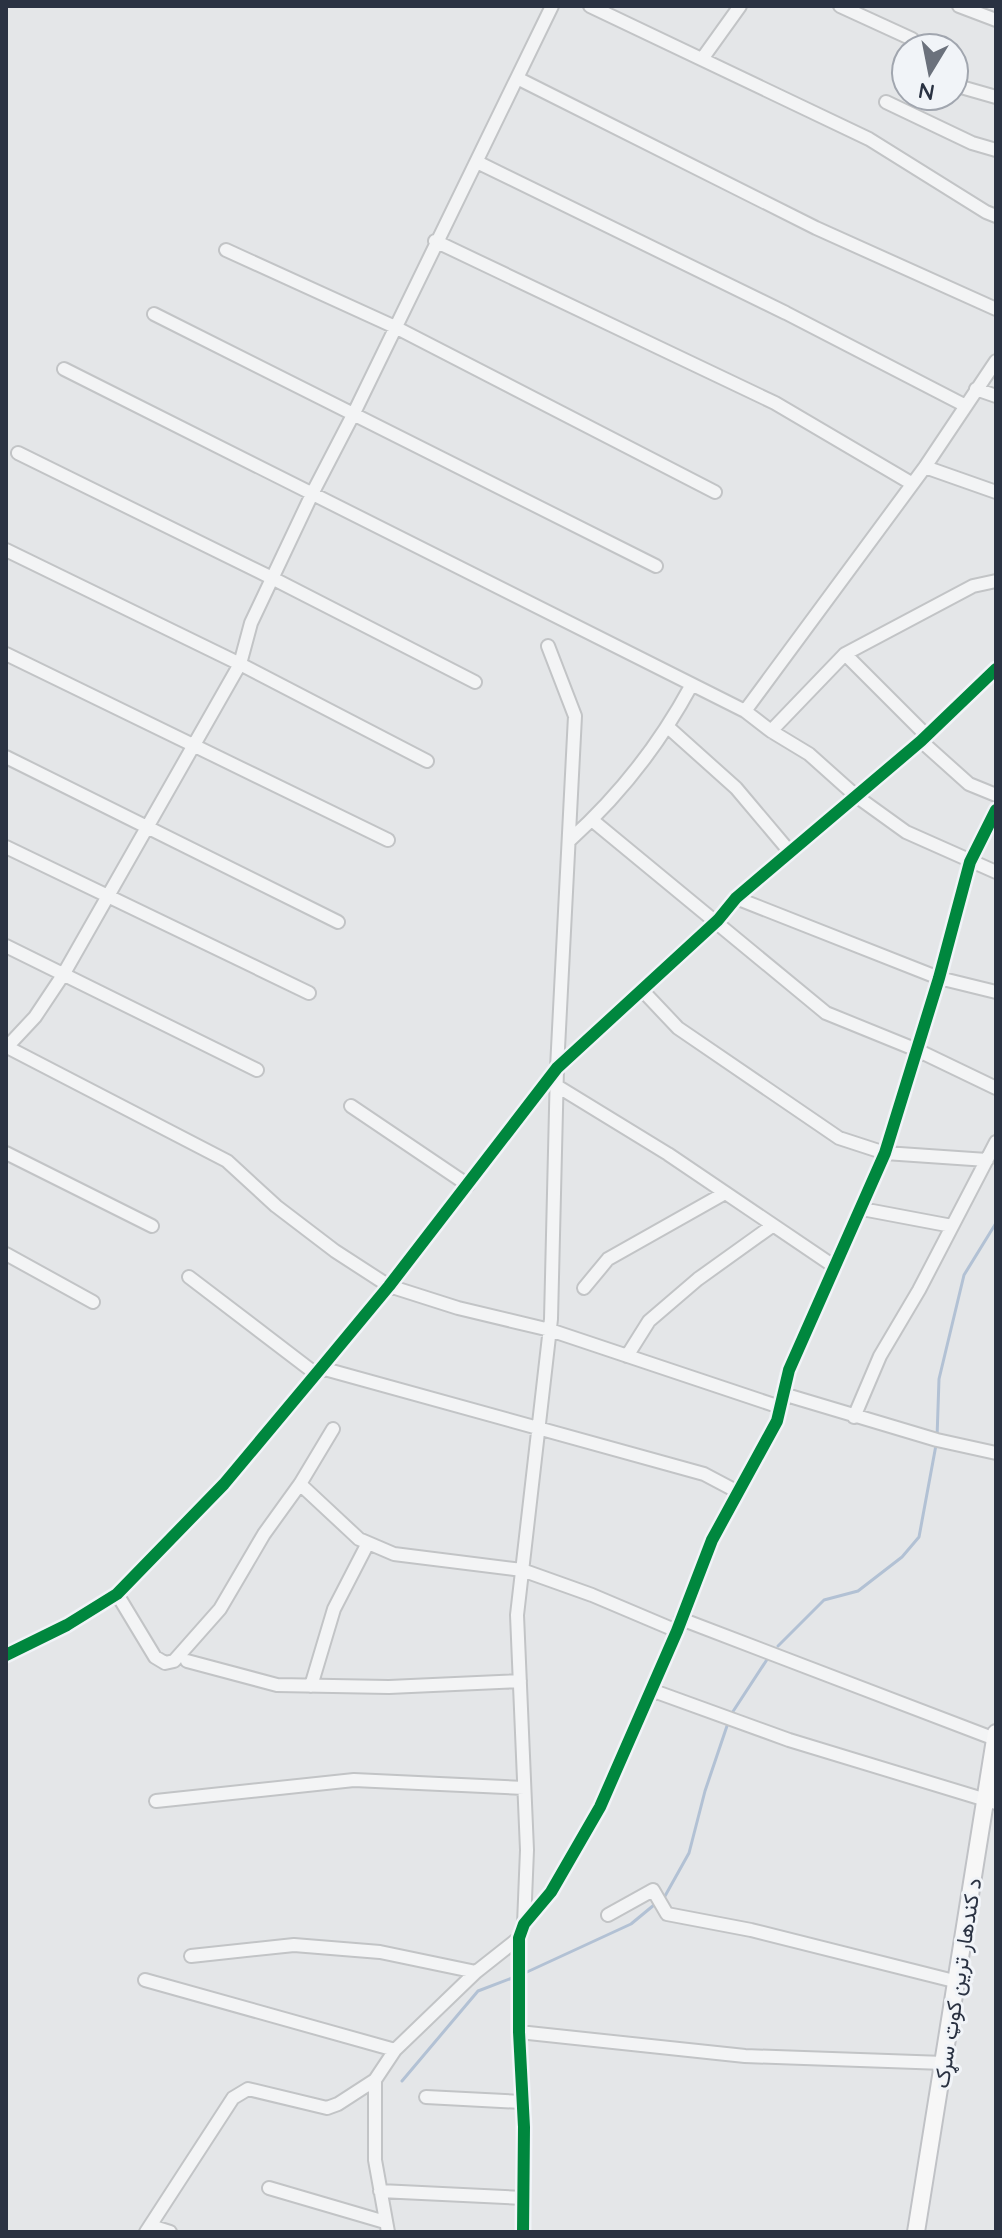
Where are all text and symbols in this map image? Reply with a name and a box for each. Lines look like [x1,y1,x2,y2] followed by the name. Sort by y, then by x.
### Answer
[890,32,970,112] north arrow
[916,77,937,107] text: N
[927,1876,988,2090] street label: د کندهار ترين کوټ سړک

